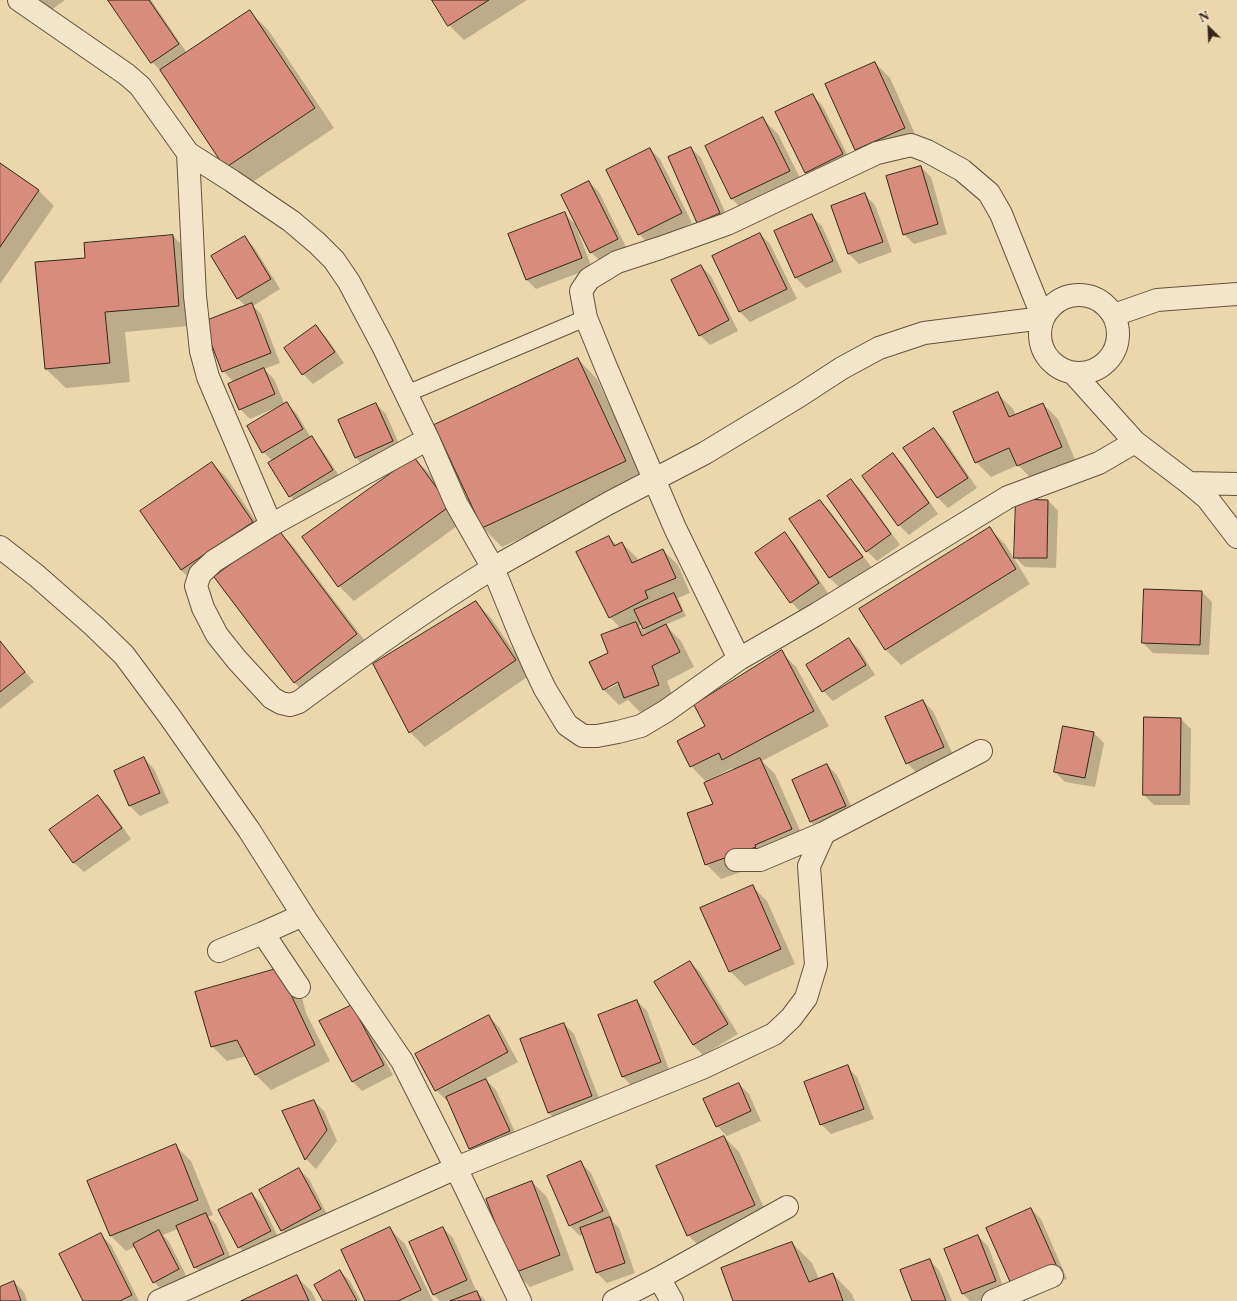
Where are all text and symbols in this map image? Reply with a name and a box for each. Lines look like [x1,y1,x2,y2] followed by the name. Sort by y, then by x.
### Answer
[1189,8,1229,48] north arrow
[1197,9,1211,25] text: N

